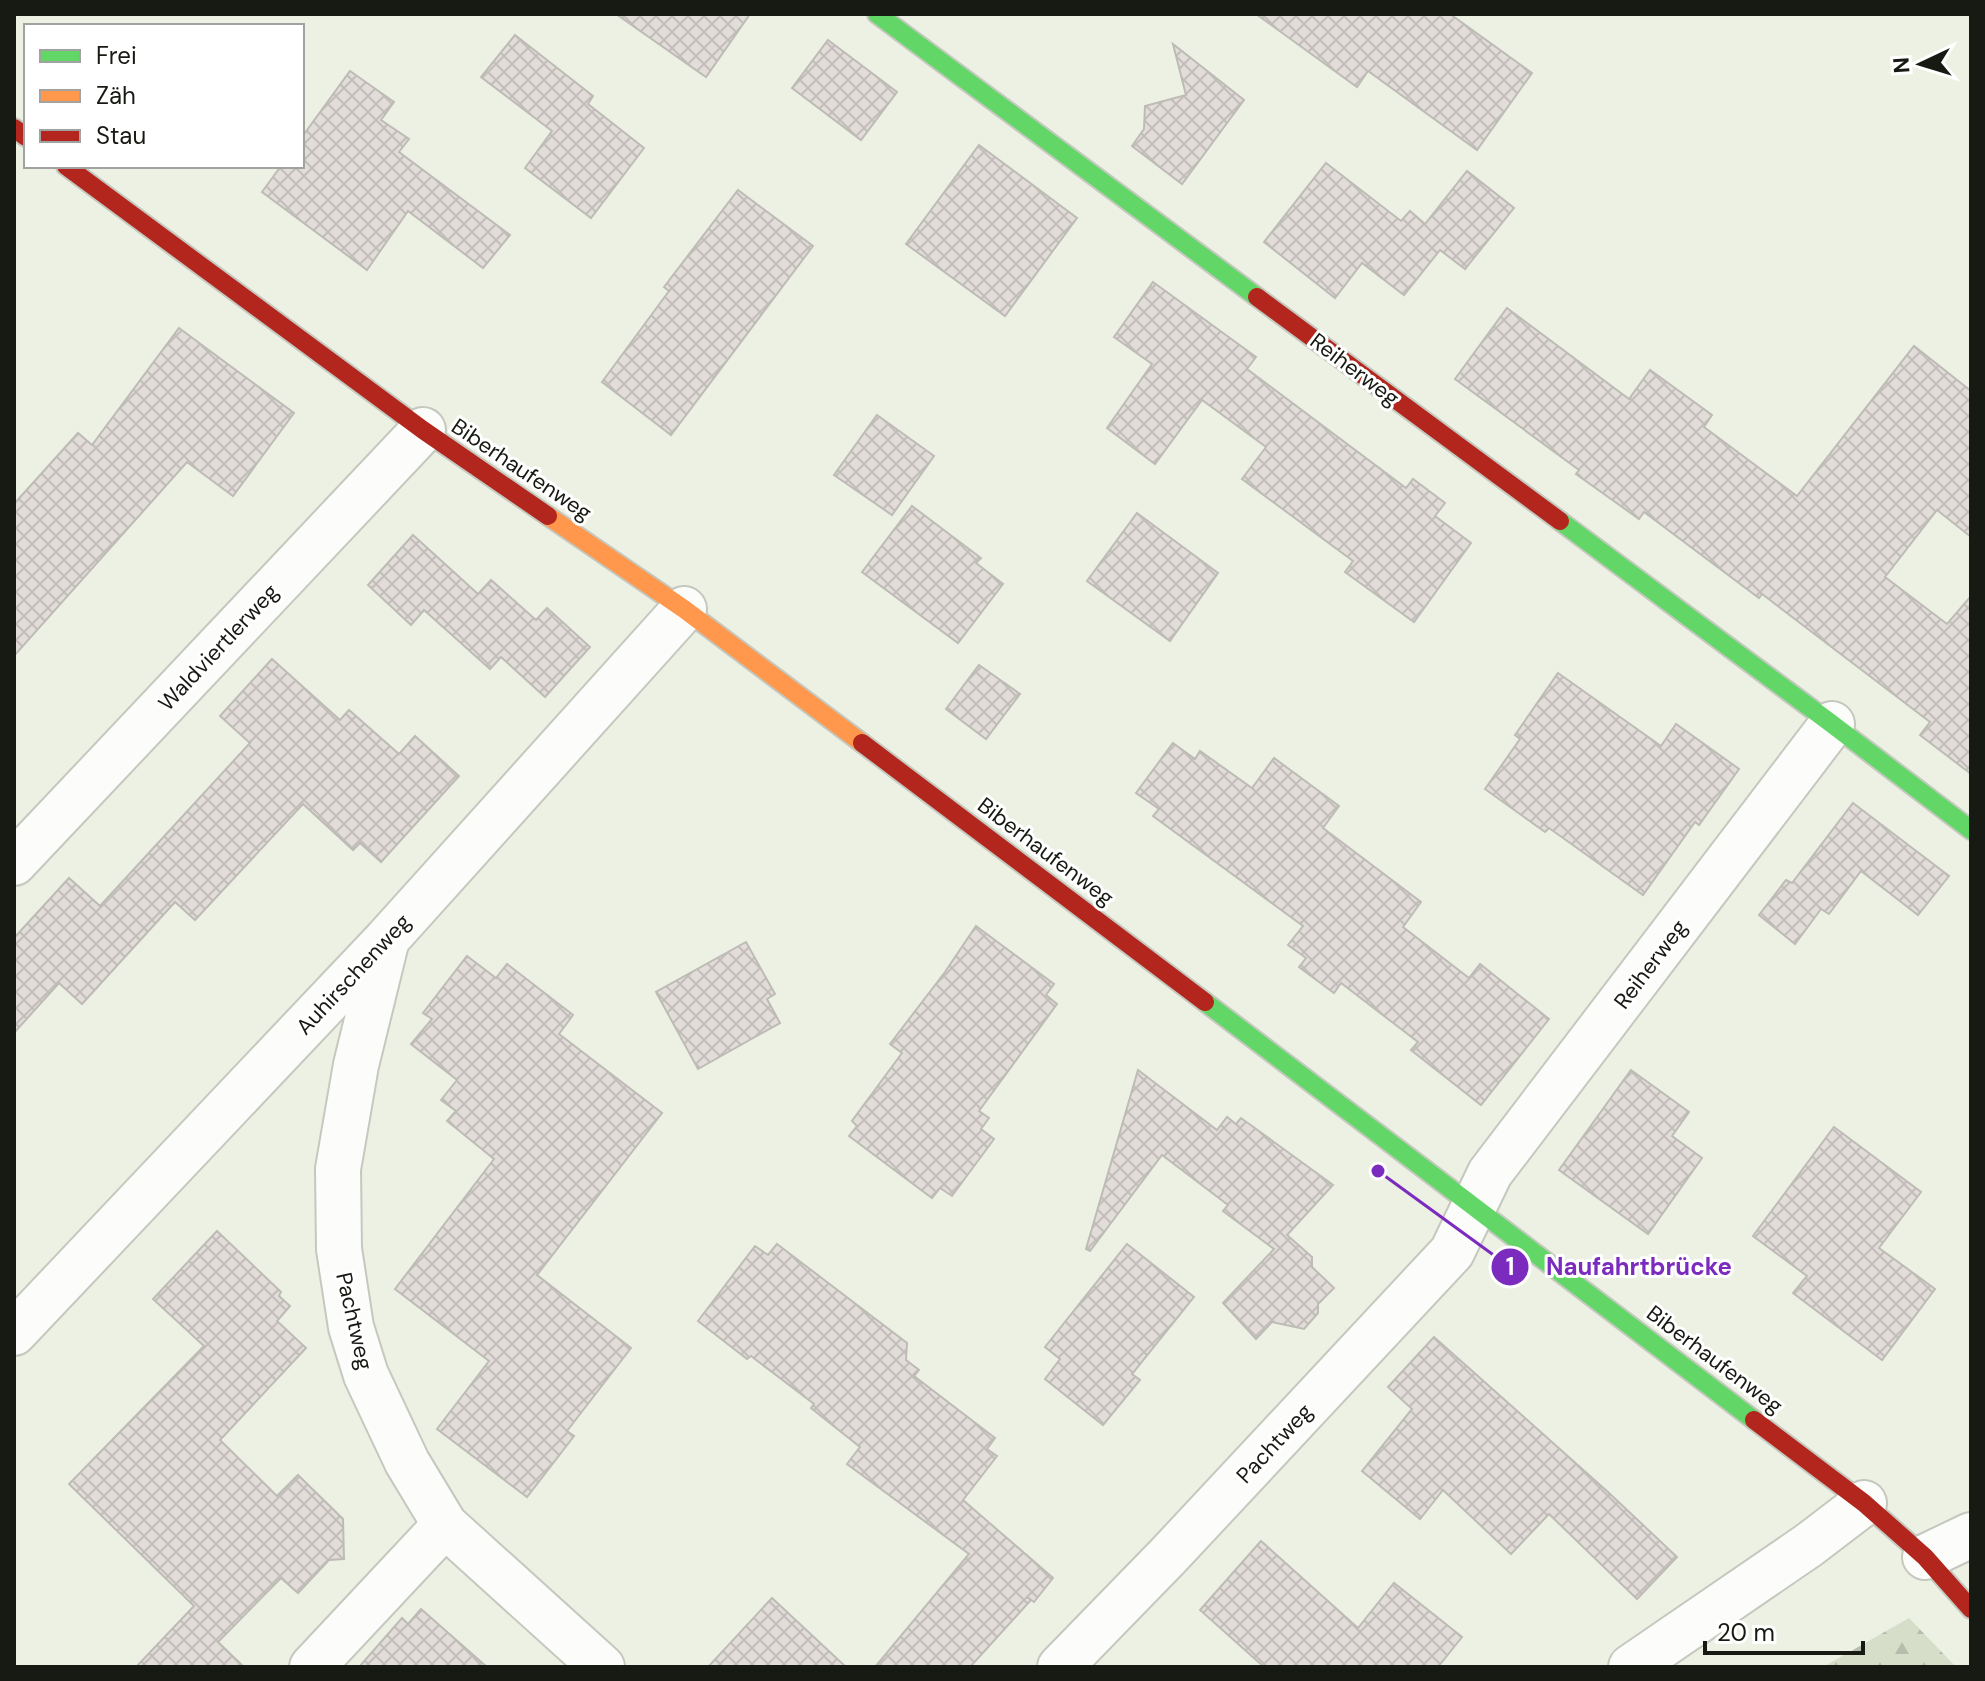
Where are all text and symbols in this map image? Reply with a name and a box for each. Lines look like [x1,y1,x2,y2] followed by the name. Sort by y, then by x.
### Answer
[24,24,304,168] legend
[1881,24,1961,104] north arrow
[96,40,137,71] text: Frei
[1887,56,1917,74] text: N
[96,80,136,111] text: Zäh
[96,120,146,151] text: Stau
[1304,326,1405,412] street label: Reiherweg
[446,412,598,527] street label: Biberhaufenweg
[152,578,285,717] street label: Waldviertlerweg
[972,791,1120,912] street label: Biberhaufenweg
[290,908,417,1041] street label: Auhirschenweg
[1607,914,1693,1015] street label: Reiherweg
[1490,1243,1748,1291] callout: Naufahrtbrücke
[1506,1251,1514,1282] text: 1
[1546,1251,1732,1282] text: Naufahrtbrücke
[329,1270,380,1373] street label: Pachtweg
[1641,1299,1789,1420] street label: Biberhaufenweg
[1230,1397,1319,1489] street label: Pachtweg
[1705,1605,1863,1655] scale bar
[1717,1617,1775,1648] text: 20 m

